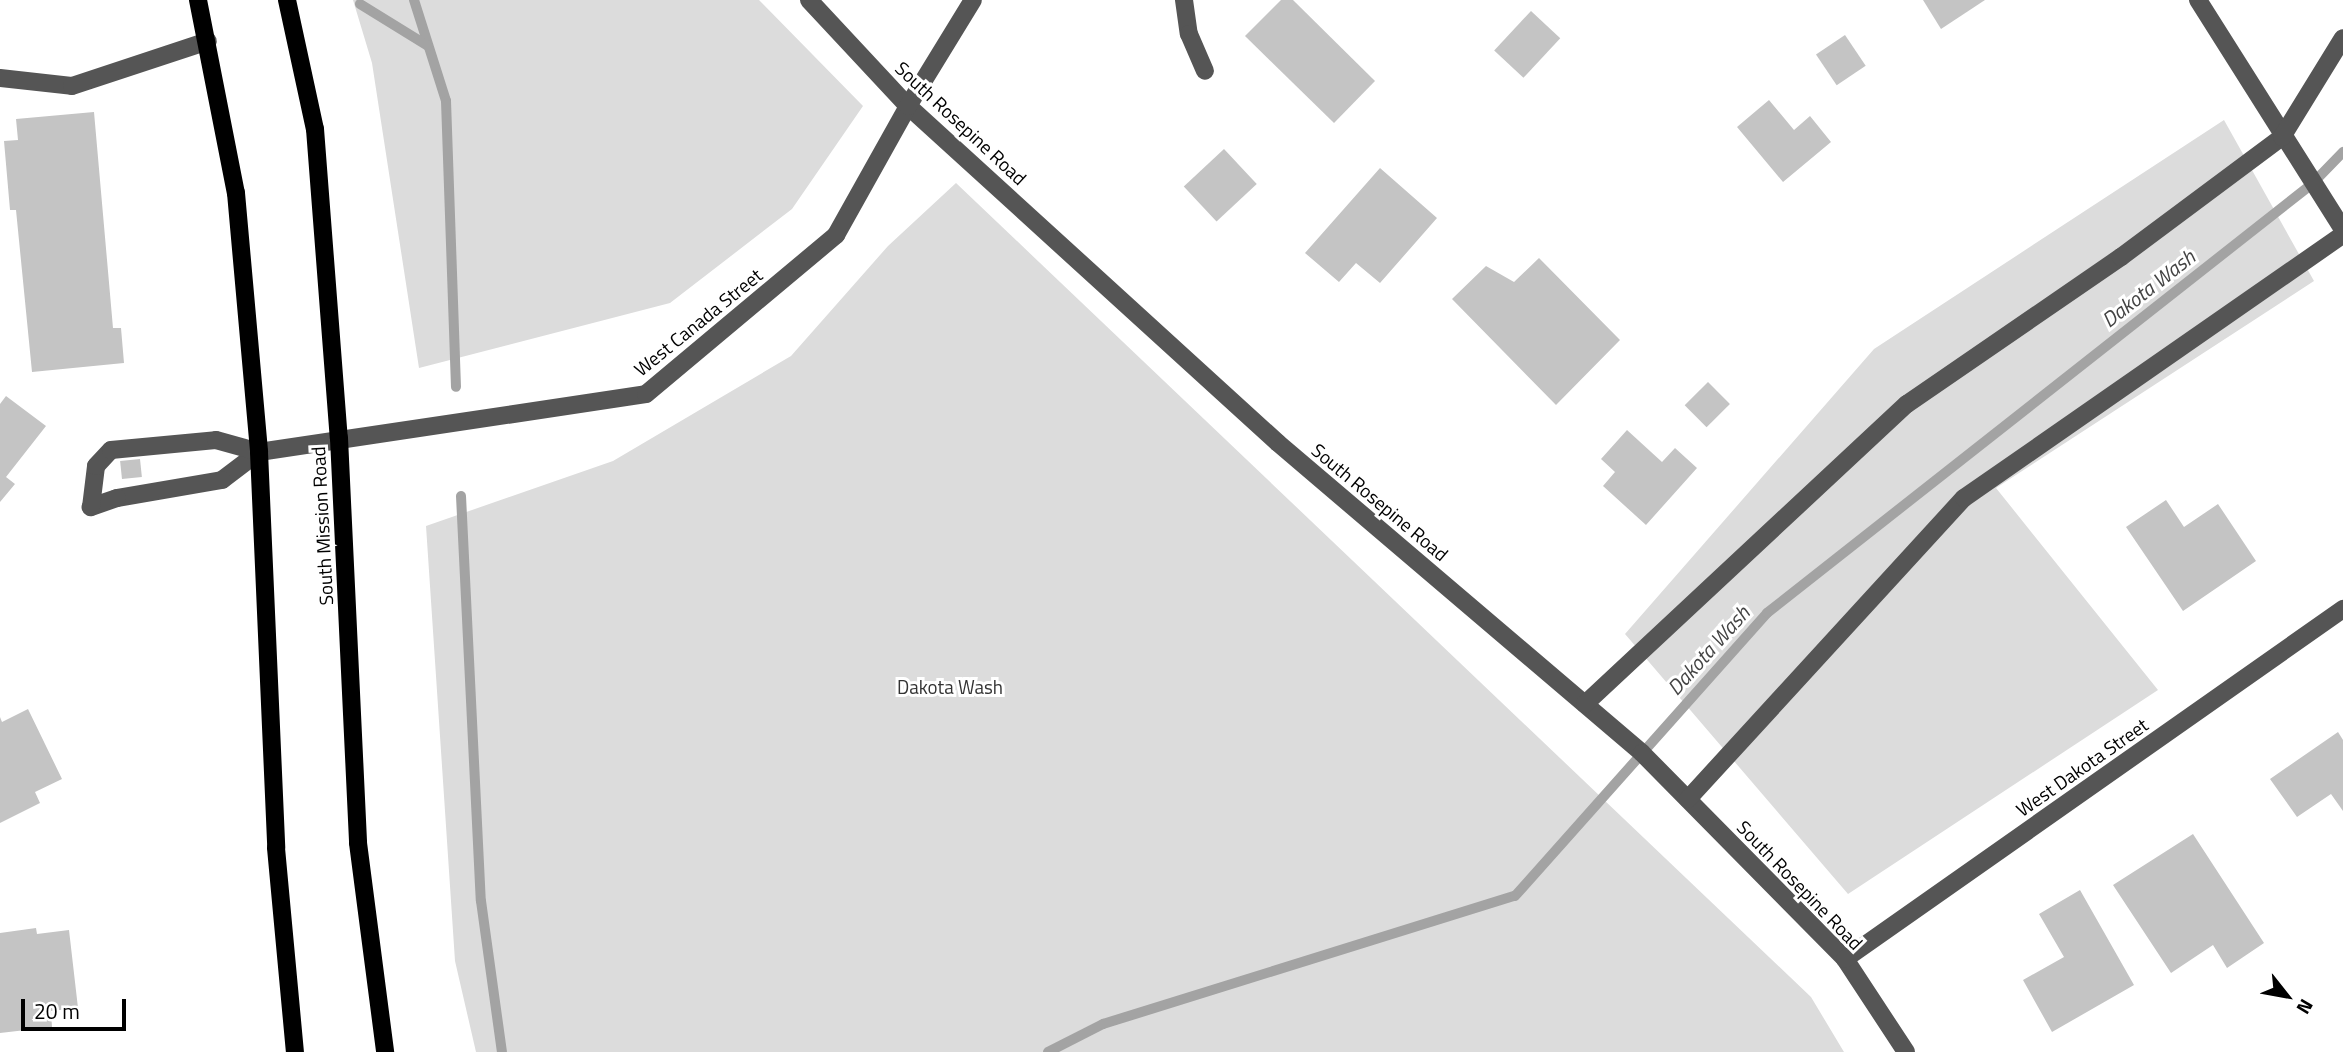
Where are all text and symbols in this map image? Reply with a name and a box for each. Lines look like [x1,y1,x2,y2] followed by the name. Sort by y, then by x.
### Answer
[891,56,1031,190] street label: South Rosepine Road
[2096,244,2200,332] water label: Dakota Wash
[629,263,767,381] street label: West Canada Street
[1307,438,1453,566] street label: South Rosepine Road
[306,446,338,606] street label: South Mission Road
[1661,600,1755,700] water label: Dakota Wash
[897,676,1003,698] park label: Dakota Wash
[2012,713,2152,821] street label: West Dakota Street
[1732,816,1868,954] street label: South Rosepine Road
[2252,961,2322,1031] north arrow
[24,986,130,1030] scale bar
[2290,994,2321,1020] text: N
[34,995,80,1027] text: 20 m

